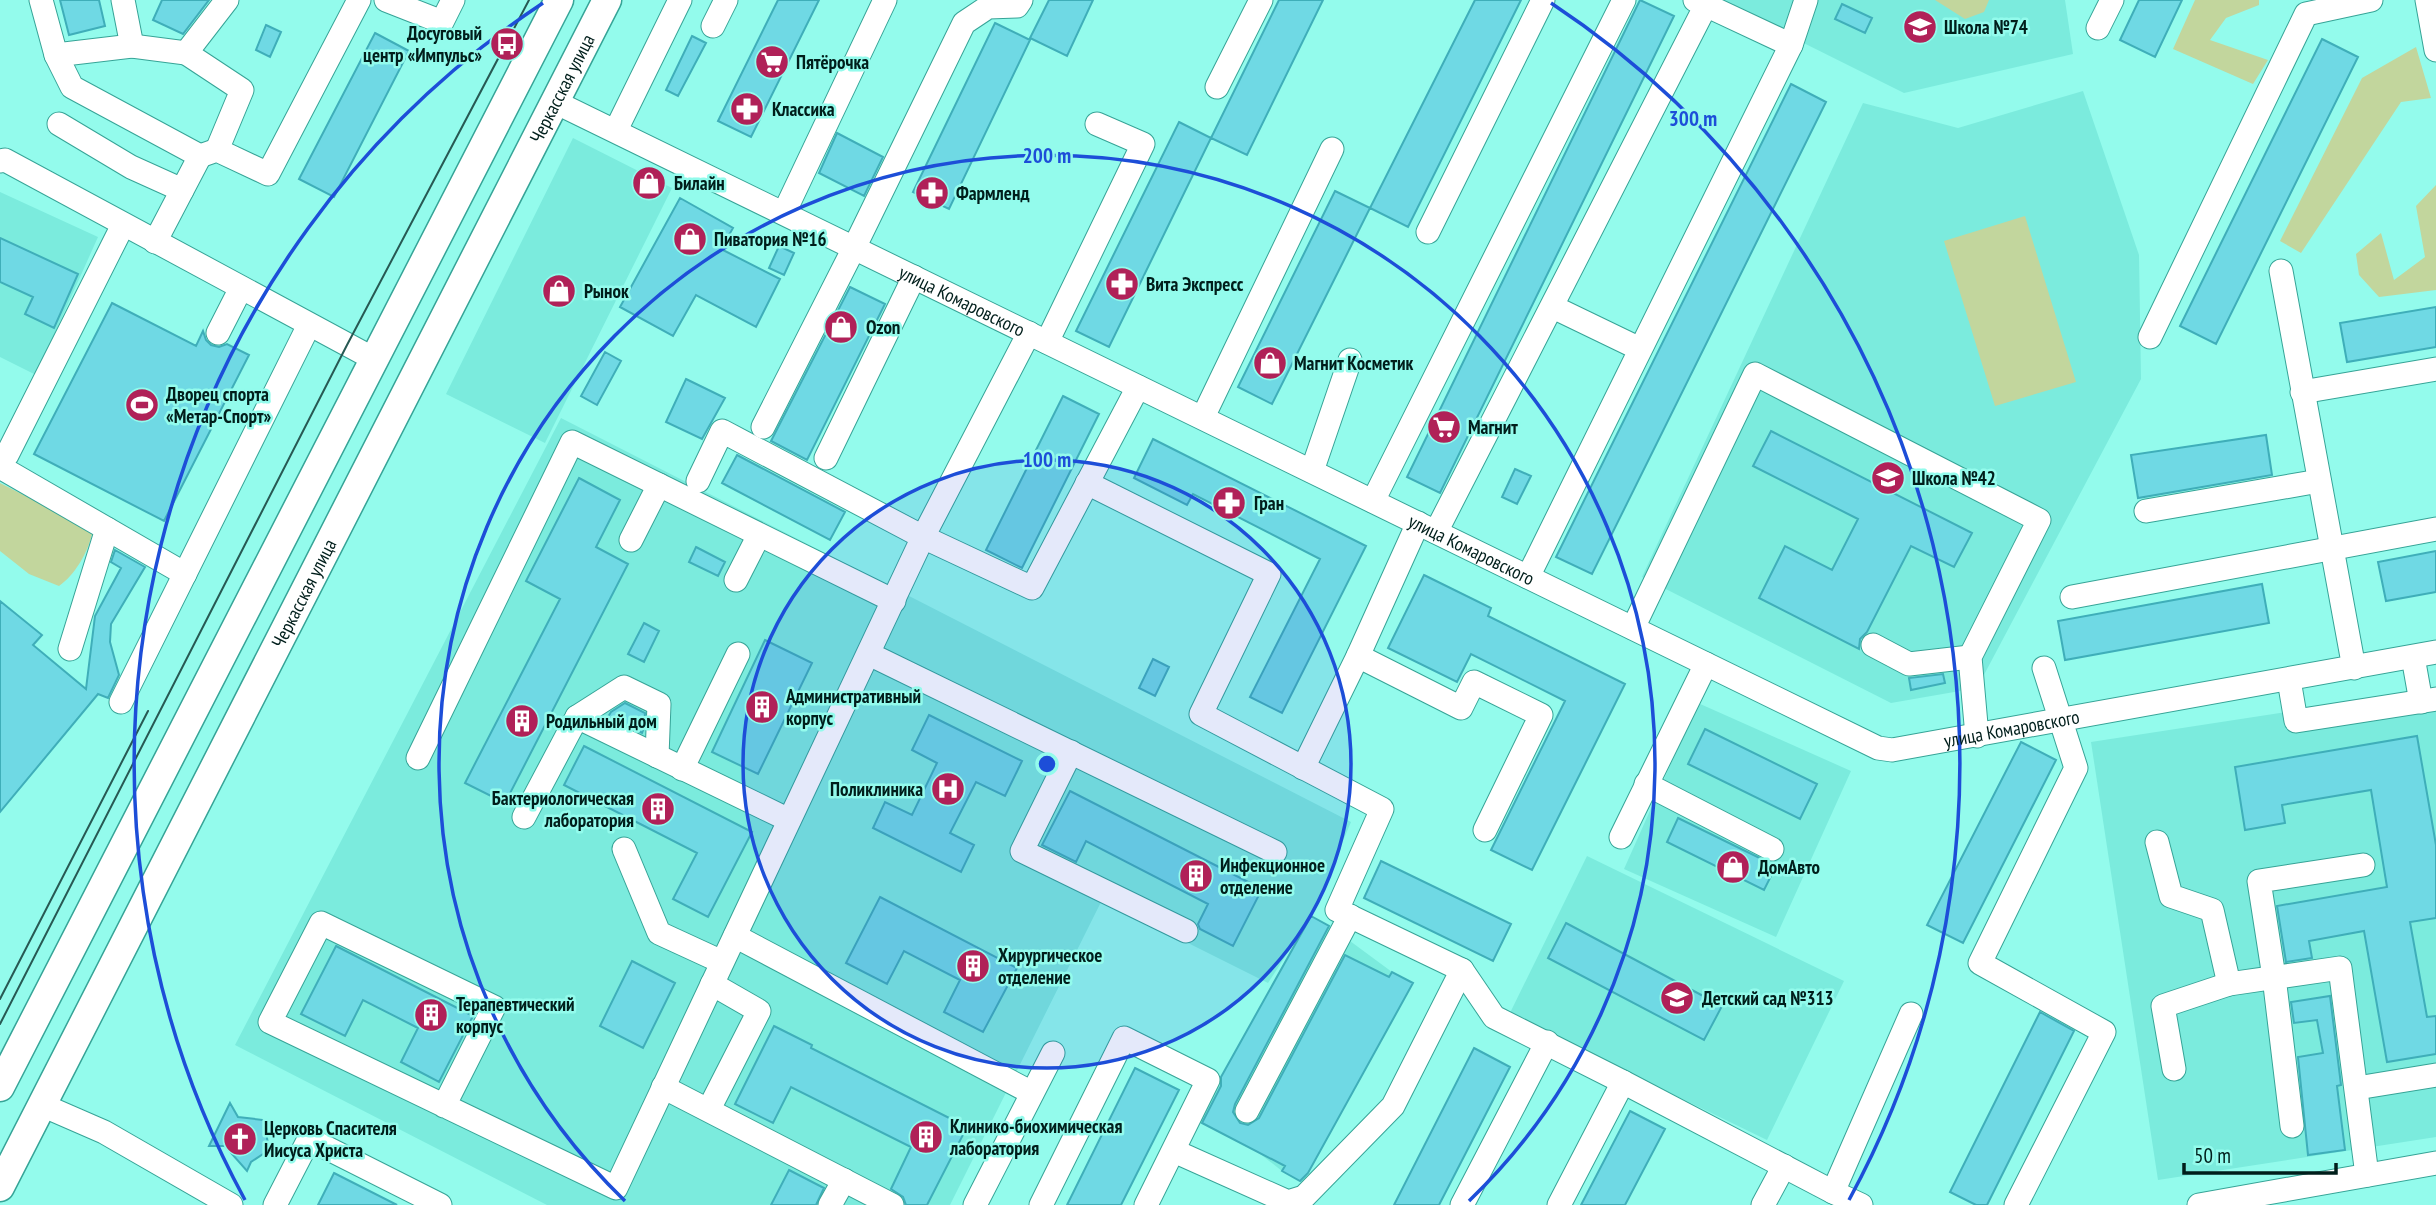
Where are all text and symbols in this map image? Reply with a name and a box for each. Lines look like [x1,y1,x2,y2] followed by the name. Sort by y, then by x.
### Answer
[1901,8,1939,46] school or university icon: Школа №74
[1944,15,2028,39] place label: Школа №74
[363,21,482,67] place label: Досуговый центр «Импульс»
[488,25,526,63] bus stop icon: Досуговый центр «Импульс»
[524,30,600,147] street label: Черкасская улица
[753,43,791,81] supermarket icon: Пятёрочка
[796,50,869,74] place label: Пятёрочка
[728,90,766,128] pharmacy icon: Классика
[772,97,835,121] place label: Классика
[1669,105,1717,132] text: 300 m
[1023,142,1071,169] text: 200 m
[630,164,668,202] shop icon: Билайн
[674,171,725,195] place label: Билайн
[913,174,951,212] pharmacy icon: Фармленд
[956,181,1029,205] place label: Фармленд
[671,220,709,258] shop icon: Пиватория №16
[714,227,827,251] place label: Пиватория №16
[895,260,1029,342] street label: улица Комаровского
[1103,265,1141,303] pharmacy icon: Вита Экспресс
[540,272,578,310] shop icon: Рынок
[1146,272,1244,296] place label: Вита Экспресс
[584,279,629,303] place label: Рынок
[822,308,860,346] shop icon: Ozon
[866,315,900,339] place label: Ozon
[1251,344,1289,382] shop icon: Магнит Косметик
[1294,351,1414,375] place label: Магнит Косметик
[166,382,271,428] place label: Дворец спорта «Метар-Спорт»
[123,386,161,424] sports icon: Дворец спорта «Метар-Спорт»
[1425,408,1463,446] supermarket icon: Магнит
[1468,415,1518,439] place label: Магнит
[1023,446,1071,473] text: 100 m
[1869,459,1907,497] school or university icon: Школа №42
[1912,466,1996,490] place label: Школа №42
[1210,484,1248,522] pharmacy icon: Гран
[1254,491,1284,515] place label: Гран
[1405,509,1538,590] street label: улица Комаровского
[266,535,341,652] street label: Черкасская улица
[785,684,921,730] place label: Административный корпус
[743,688,781,726] building icon: Административный корпус
[503,702,541,740] building icon: Родильный дом
[1942,704,2081,752] street label: улица Комаровского
[546,709,657,733] place label: Родильный дом
[1035,752,1059,776] centre of rings
[929,770,967,808] hospital icon: Поликлиника
[830,777,923,801] place label: Поликлиника
[492,786,634,832] place label: Бактериологическая лаборатория
[639,790,677,828] building icon: Бактериологическая лаборатория
[1714,848,1752,886] shop icon: ДомАвто
[1220,853,1325,899] place label: Инфекционное отделение
[1758,855,1820,879] place label: ДомАвто
[1177,857,1215,895] building icon: Инфекционное отделение
[998,943,1102,989] place label: Хирургическое отделение
[954,947,992,985] building icon: Хирургическое отделение
[1658,979,1696,1017] school or university icon: Детский сад №313
[1702,986,1834,1010] place label: Детский сад №313
[456,992,575,1038] place label: Терапевтический корпус
[412,996,450,1034] building icon: Терапевтический корпус
[949,1114,1122,1160] place label: Клинико-биохимическая лаборатория
[264,1116,397,1162] place label: Церковь Спасителя Иисуса Христа
[907,1118,945,1156] building icon: Клинико-биохимическая лаборатория
[221,1120,259,1158] church icon: Церковь Спасителя Иисуса Христа
[2184,1132,2336,1176] scale bar
[2194,1142,2231,1169] text: 50 m

